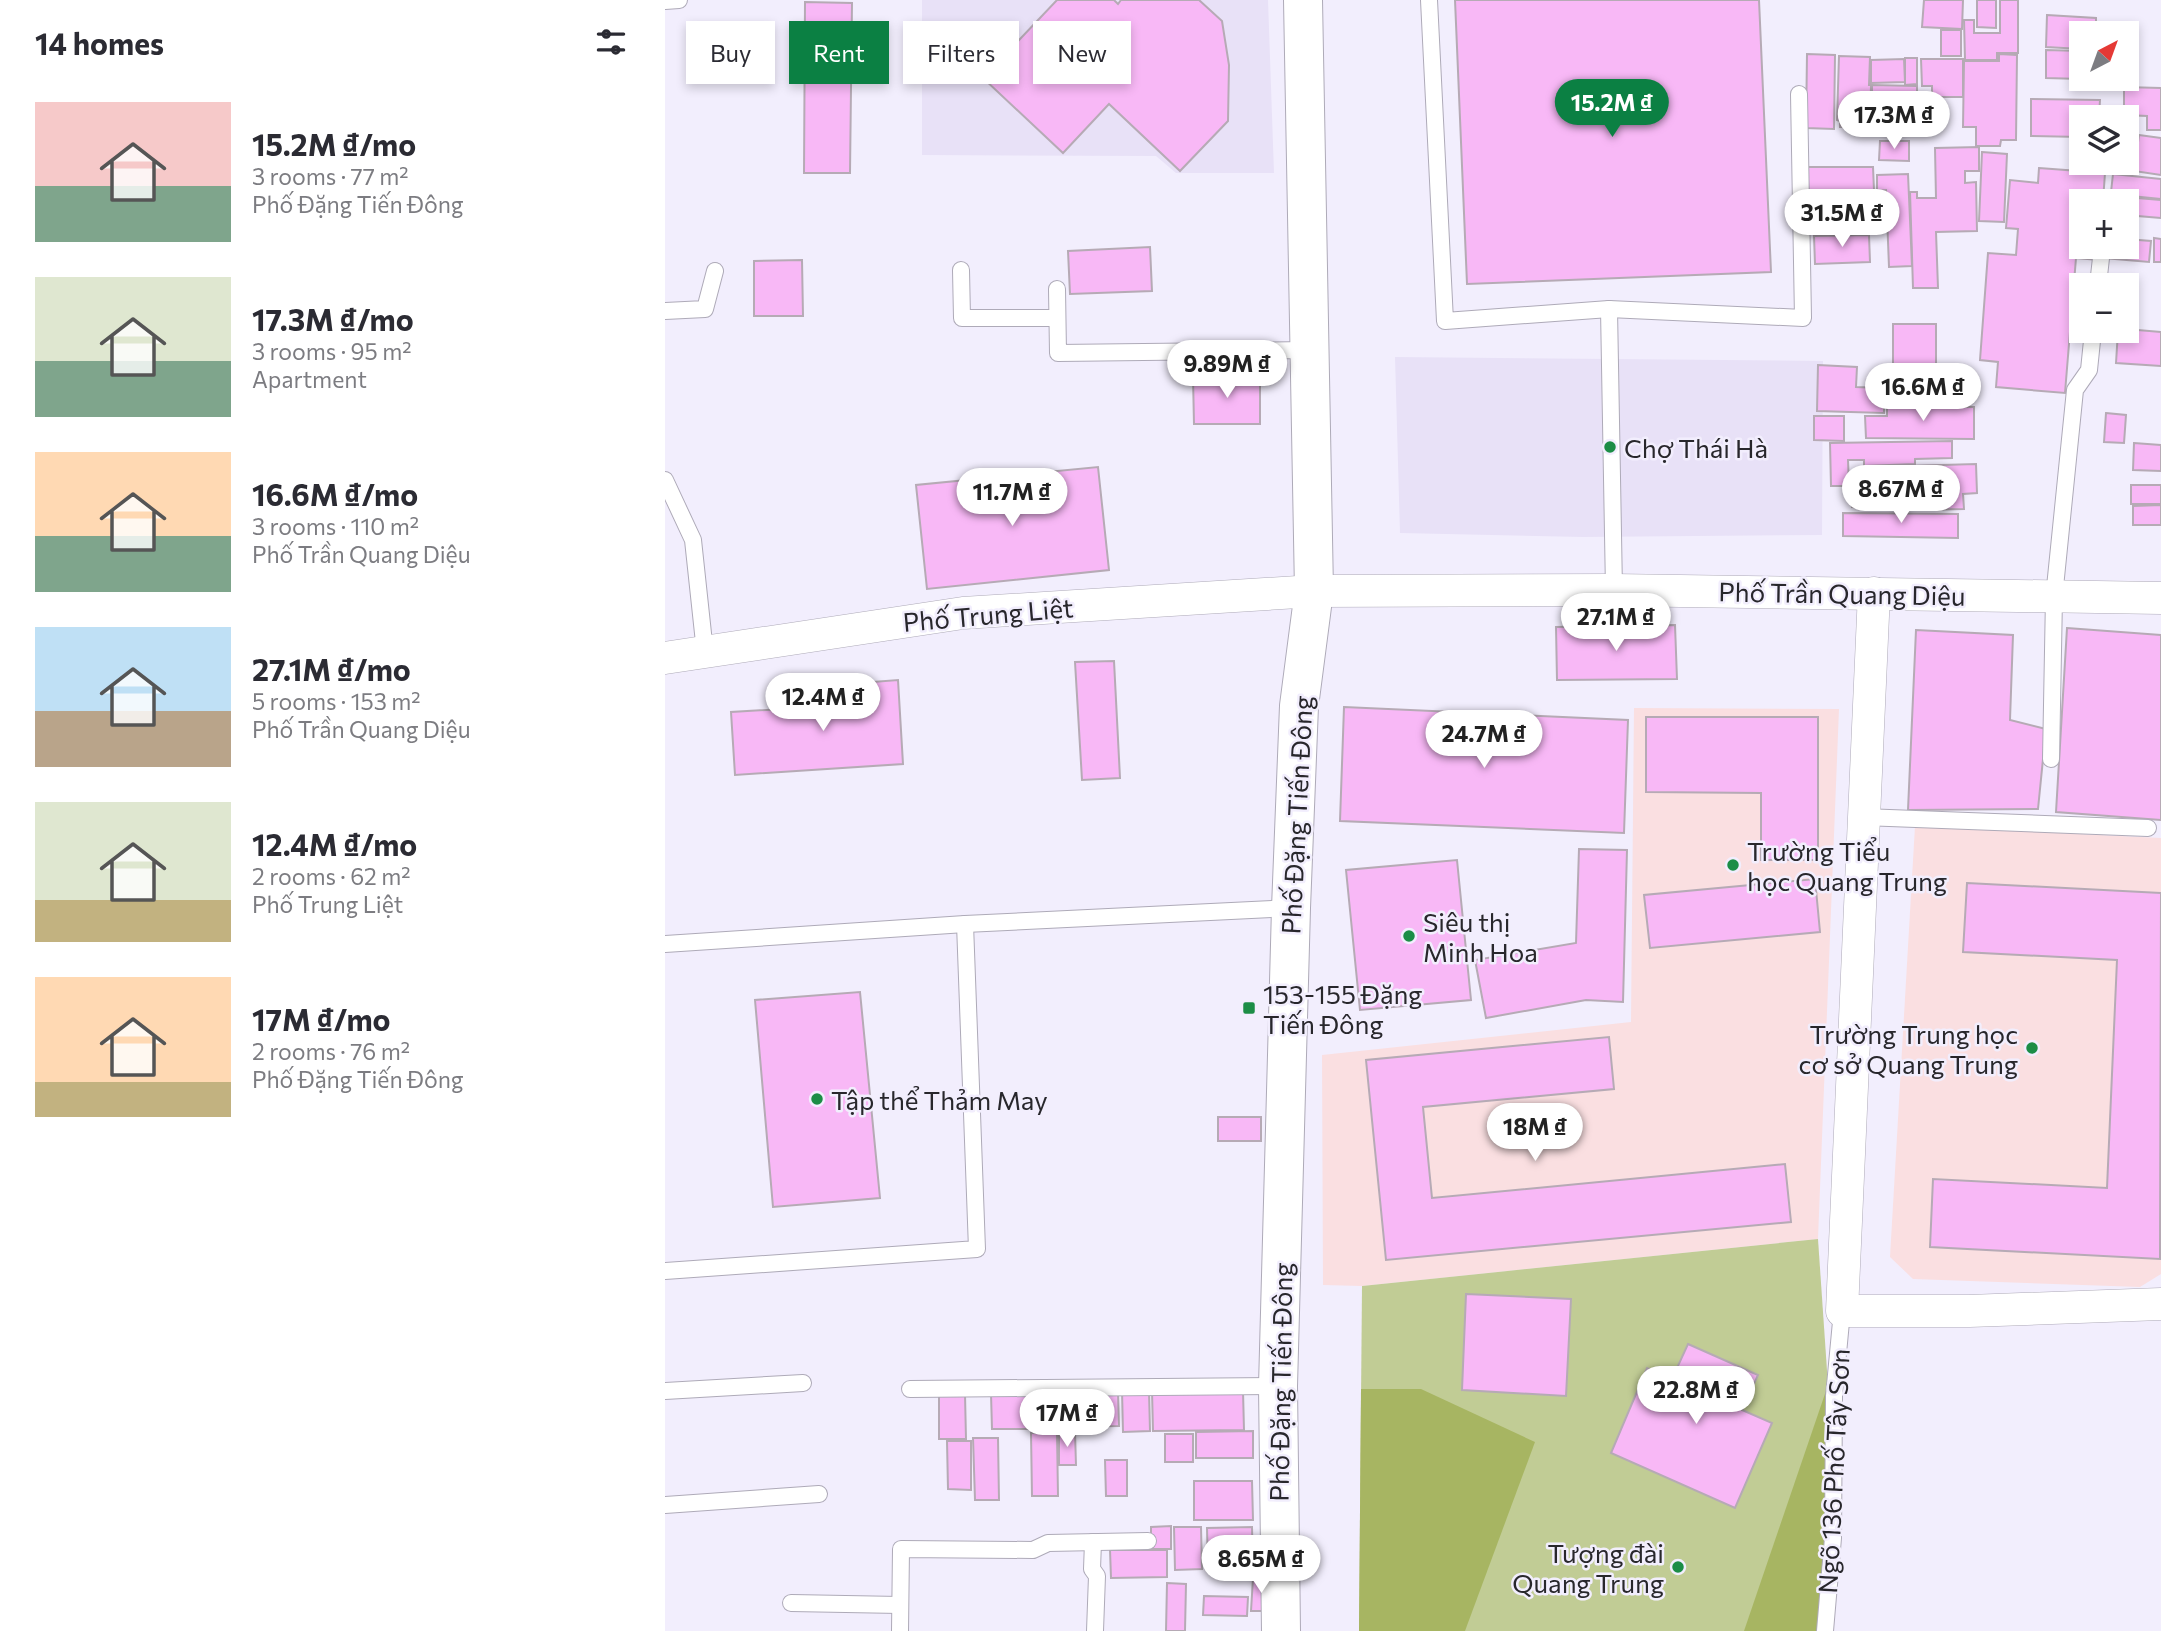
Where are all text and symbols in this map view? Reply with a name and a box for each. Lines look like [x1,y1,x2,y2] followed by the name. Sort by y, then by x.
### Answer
[686,21,775,84] chip: Buy
[789,21,889,84] chip: Rent
[903,21,1019,84] chip: Filters
[1033,21,1131,84] chip: New
[2069,21,2139,91] north arrow
[2069,21,2139,343] map controls
[592,23,630,61] icon: filters
[35,24,164,61] text: 14 homes
[1547,80,1677,139] pin: 15.2M ₫
[1571,88,1653,116] text: 15.2M ₫
[1829,92,1959,151] pin: 17.3M ₫
[1854,100,1934,128] text: 17.3M ₫
[2069,105,2139,175] button: layers
[252,125,416,162] text: 15.2M ₫/mo
[91,130,175,214] icon: home
[252,162,409,190] text: 3 rooms · 77 m²
[2069,189,2139,259] button: +
[252,190,463,218] text: Phố Đặng Tiến Đông
[1777,190,1907,249] pin: 31.5M ₫
[1801,198,1883,226] text: 31.5M ₫
[2069,273,2139,343] button: −
[252,300,414,337] text: 17.3M ₫/mo
[91,305,175,389] icon: home
[252,337,411,365] text: 3 rooms · 95 m²
[1162,340,1292,400] pin: 9.89M ₫
[1183,349,1271,377] text: 9.89M ₫
[1858,364,1988,423] pin: 16.6M ₫
[252,365,367,393] text: Apartment
[1881,372,1965,400] text: 16.6M ₫
[1624,432,1768,463] place label: Chợ Thái Hà
[1602,439,1618,455] marker: Chợ Thái Hà
[1836,466,1966,525] pin: 8.67M ₫
[947,468,1077,528] pin: 11.7M ₫
[1858,474,1944,502] text: 8.67M ₫
[252,475,418,512] text: 16.6M ₫/mo
[973,477,1052,505] text: 11.7M ₫
[91,480,175,564] icon: home
[252,512,419,540] text: 3 rooms · 110 m²
[252,540,471,568] text: Phố Trần Quang Diệu
[1718,575,1966,611] street label: Phố Trần Quang Diệu
[902,591,1074,637] street label: Phố Trung Liệt
[1551,594,1681,653] pin: 27.1M ₫
[1577,602,1655,630] text: 27.1M ₫
[252,650,411,687] text: 27.1M ₫/mo
[91,655,175,739] icon: home
[758,674,888,733] pin: 12.4M ₫
[781,682,865,710] text: 12.4M ₫
[252,687,421,715] text: 5 rooms · 153 m²
[1274,695,1318,935] street label: Phố Đặng Tiến Đông
[1419,710,1549,770] pin: 24.7M ₫
[252,715,471,743] text: Phố Trần Quang Diệu
[1442,719,1526,747] text: 24.7M ₫
[252,825,417,862] text: 12.4M ₫/mo
[91,830,175,914] icon: home
[1747,835,1947,896] place label: Trường Tiểu học Quang Trung
[1725,857,1741,873] marker: Trường Tiểu học Quang Trung
[252,862,411,890] text: 2 rooms · 62 m²
[252,890,403,918] text: Phố Trung Liệt
[1423,906,1538,967] place label: Siêu thị Minh Hoa
[1401,928,1417,944] marker: Siêu thị Minh Hoa
[1263,978,1422,1039] place label: 153-155 Đặng Tiến Đông
[252,1000,391,1037] text: 17M ₫/mo
[1241,1000,1257,1016] marker: 153-155 Đặng Tiến Đông
[91,1005,175,1089] icon: home
[1799,1018,2018,1079] place label: Trường Trung học cơ sở Quang Trung
[252,1037,410,1065] text: 2 rooms · 76 m²
[2024,1040,2040,1056] marker: Trường Trung học cơ sở Quang Trung
[252,1065,463,1093] text: Phố Đặng Tiến Đông
[831,1084,1048,1115] place label: Tập thể Thảm May
[809,1091,825,1107] marker: Tập thể Thảm May
[1486,1104,1584,1163] pin: 18M ₫
[1503,1112,1567,1140] text: 18M ₫
[1262,1262,1298,1502] street label: Phố Đặng Tiến Đông
[1811,1348,1855,1594] street label: Ngõ 136 Phố Tây Sơn
[1631,1366,1761,1426] pin: 22.8M ₫
[1653,1375,1739,1403] text: 22.8M ₫
[1018,1390,1116,1449] pin: 17M ₫
[1036,1398,1098,1426] text: 17M ₫
[1196,1536,1326,1595] pin: 8.65M ₫
[1512,1537,1664,1598] place label: Tượng đài Quang Trung
[1218,1544,1304,1572] text: 8.65M ₫
[1670,1559,1686,1575] marker: Tượng đài Quang Trung

